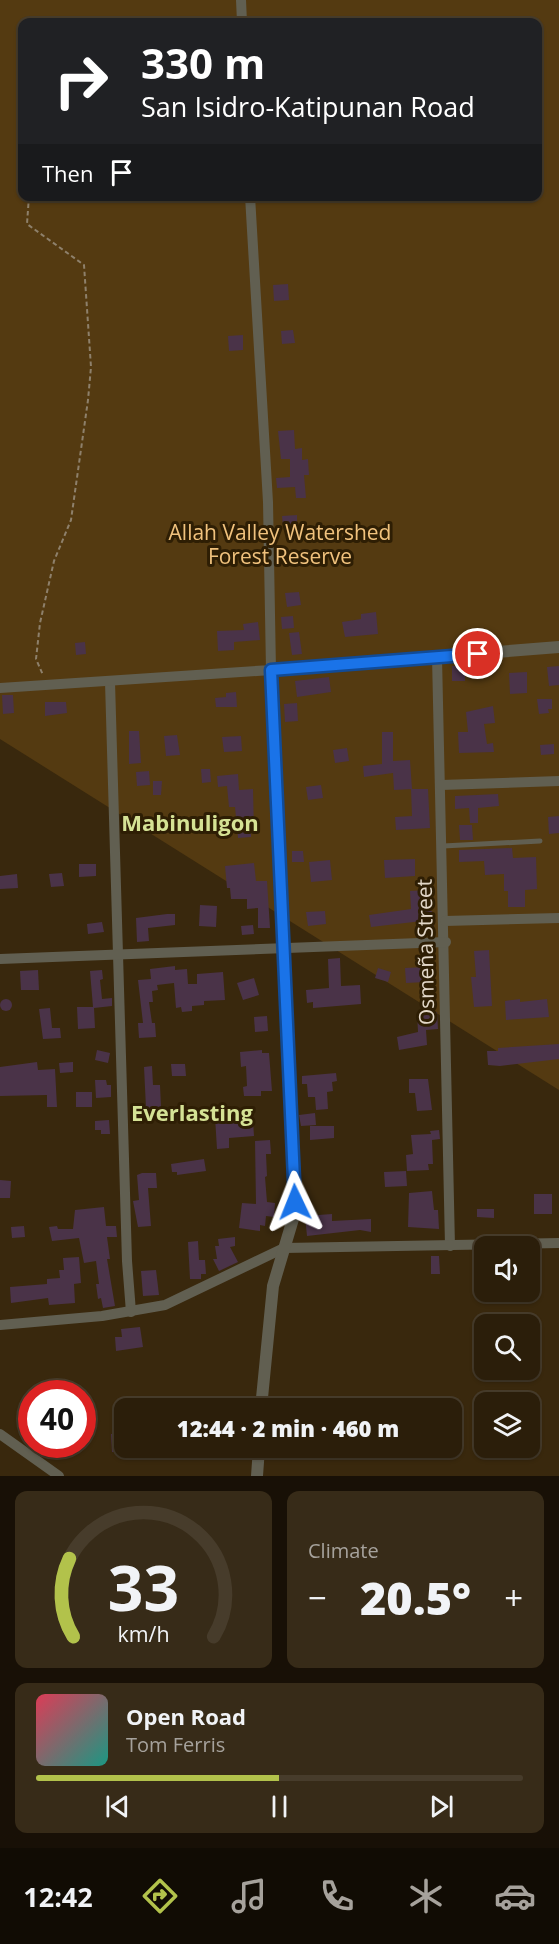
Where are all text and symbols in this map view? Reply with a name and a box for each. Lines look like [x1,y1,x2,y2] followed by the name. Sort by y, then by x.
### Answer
[141,34,265,91] text: 330 m
[42,42,120,120] icon: right
[141,88,475,125] text: San Isidro-Katipunan Road
[105,156,138,189] icon: arrive
[42,158,93,188] text: Then
[169,518,391,570] park label: Allah Valley Watershed Forest Reserve
[452,628,503,679] pin
[461,637,494,670] icon: arrive
[121,807,259,837] district label: Mabinuligon
[410,879,440,1025] street label: Osmeña Street
[131,1097,254,1127] district label: Everlasting
[263,1170,327,1234] position arrow
[474,1236,540,1458] map controls
[474,1236,540,1302] button: sound
[474,1314,540,1380] button: search
[18,1380,96,1458] speed limit sign: 40
[474,1392,540,1458] button: layers
[177,1413,399,1443] text: 12:44 · 2 min · 460 m
[308,1537,379,1564] text: Climate
[108,1544,179,1629] text: 33
[360,1567,471,1628] text: 20.5°
[308,1575,327,1620] text: −
[504,1575,523,1620] text: +
[117,1619,170,1648] text: km/h
[126,1701,246,1731] text: Open Road
[126,1731,225,1758] text: Tom Ferris
[101,1790,134,1823] icon: previous
[263,1790,296,1823] icon: pause
[425,1790,458,1823] icon: next
[139,1875,181,1917] icon: directions
[228,1875,270,1917] icon: music
[316,1875,358,1917] icon: phone
[405,1875,447,1917] icon: climate
[494,1875,536,1917] icon: car
[23,1878,93,1915] text: 12:42

